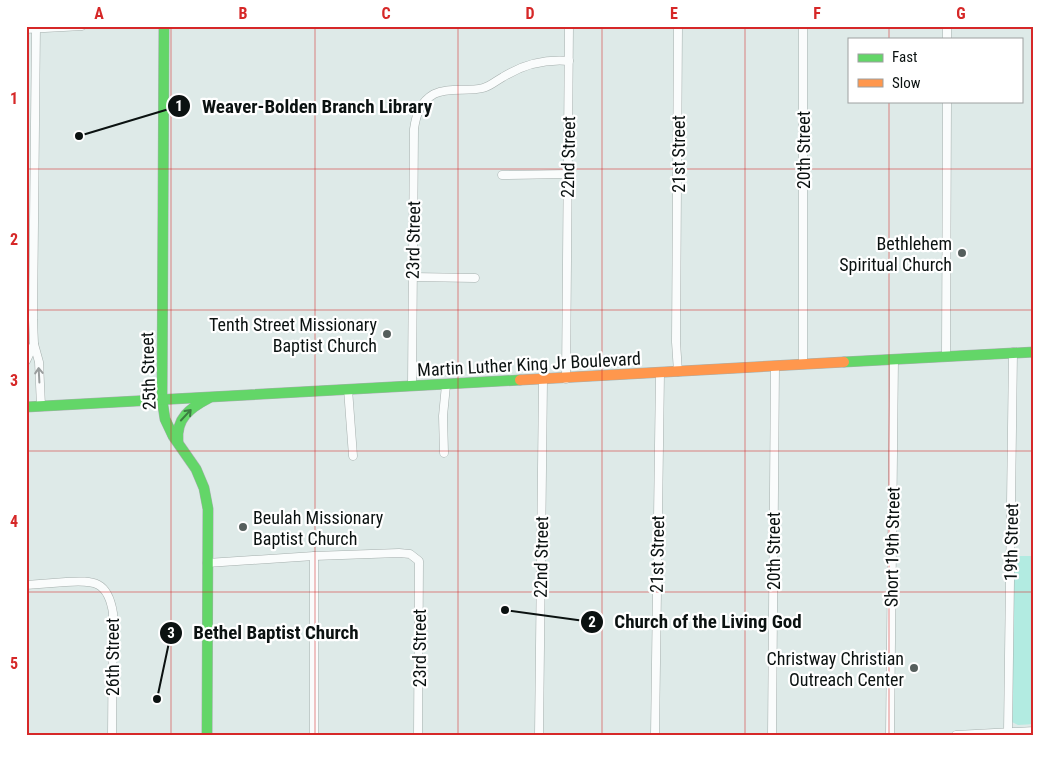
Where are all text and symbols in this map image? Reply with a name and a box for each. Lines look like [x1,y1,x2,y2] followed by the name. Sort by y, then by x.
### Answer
[94,4,104,23] text: A
[239,4,248,23] text: B
[381,4,391,23] text: C
[525,4,535,23] text: D
[670,4,678,23] text: E
[813,4,821,23] text: F
[956,4,966,23] text: G
[848,38,1022,102] legend
[892,48,917,66] text: Fast
[892,74,921,92] text: Slow
[10,89,18,108] text: 1
[166,89,442,123] callout: Weaver-Bolden Branch Library
[202,95,433,118] text: Weaver-Bolden Branch Library
[175,97,183,115] text: 1
[793,111,814,189] street label: 20th Street
[668,115,689,193] street label: 21st Street
[557,116,579,198] street label: 22nd Street
[402,201,424,279] street label: 23rd Street
[10,230,18,249] text: 2
[839,233,952,275] place label: Bethlehem Spiritual Church
[956,247,968,259] marker: Bethlehem Spiritual Church
[209,314,378,356] place label: Tenth Street Missionary Baptist Church
[381,328,393,340] marker: Tenth Street Missionary Baptist Church
[136,332,160,410] street label: 25th Street
[417,348,641,380] street label: Martin Luther King Jr Boulevard
[35,367,44,383] one-way arrow
[10,371,18,390] text: 3
[180,408,192,421] one-way arrow
[880,487,904,607] street label: Short 19th Street
[1000,503,1022,581] street label: 19th Street
[253,507,384,549] place label: Beulah Missionary Baptist Church
[10,512,18,531] text: 4
[763,512,784,590] street label: 20th Street
[646,515,668,593] street label: 21st Street
[530,516,552,598] street label: 22nd Street
[237,521,249,533] marker: Beulah Missionary Baptist Church
[579,605,812,639] callout: Church of the Living God
[409,609,430,687] street label: 23rd Street
[614,610,802,633] text: Church of the Living God
[588,613,596,631] text: 2
[158,616,369,650] callout: Bethel Baptist Church
[102,618,123,696] street label: 26th Street
[193,621,359,644] text: Bethel Baptist Church
[167,624,175,642] text: 3
[767,648,905,690] place label: Christway Christian Outreach Center
[10,654,18,673] text: 5
[908,662,920,674] marker: Christway Christian Outreach Center

